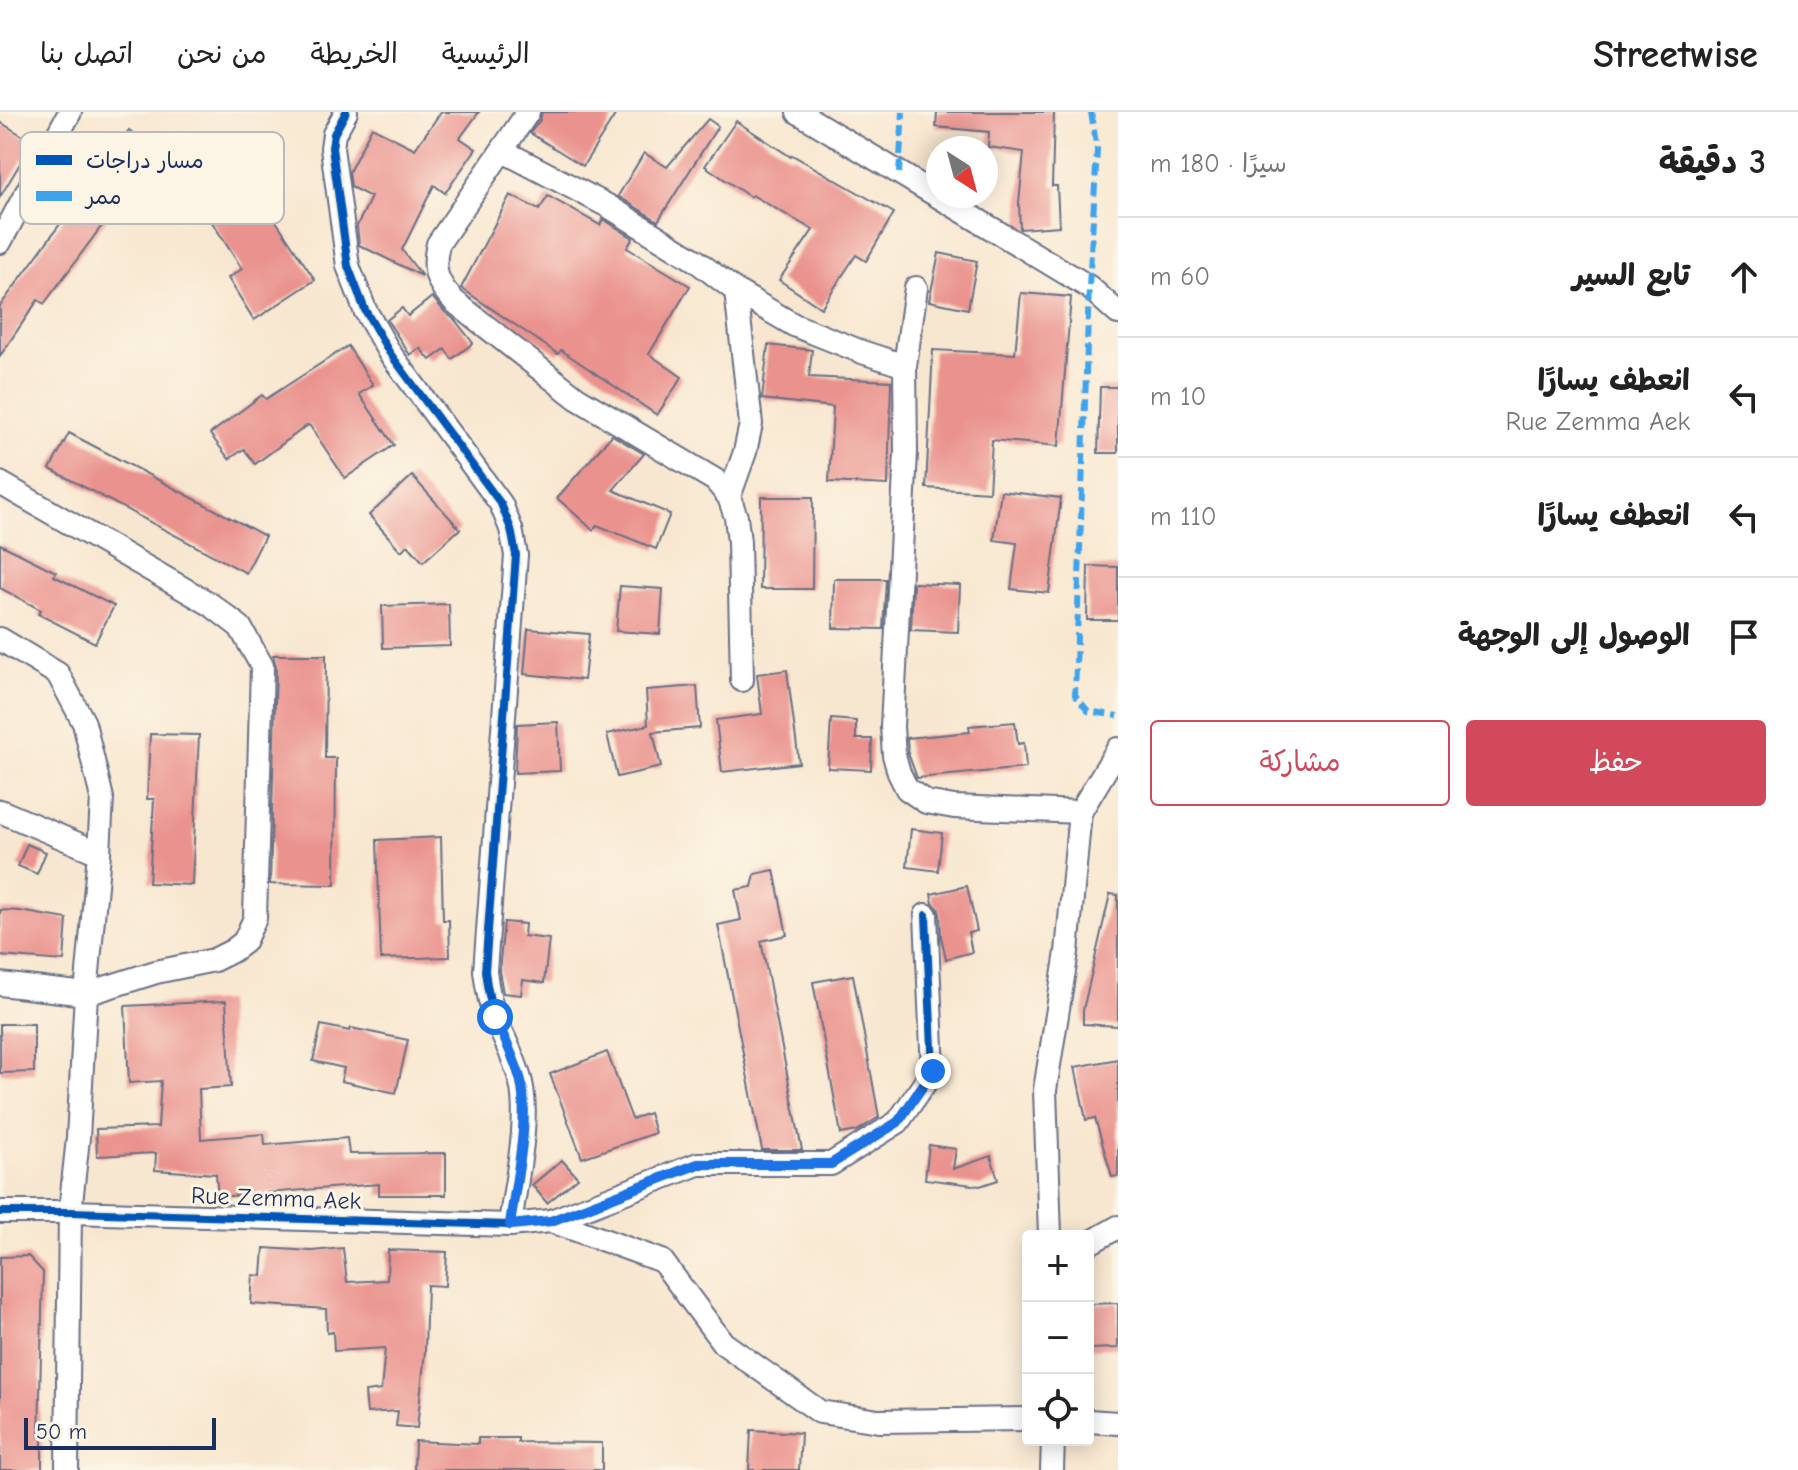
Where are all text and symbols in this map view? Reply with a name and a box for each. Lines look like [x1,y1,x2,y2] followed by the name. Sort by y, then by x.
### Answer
[1593,33,1758,77] text: Streetwise
[40,38,133,70] text: اتصل بنا
[177,38,266,70] text: من نحن
[310,38,398,70] text: الخريطة
[442,38,530,70] text: الرئيسية
[20,132,284,224] legend
[926,136,998,208] north arrow
[1659,142,1766,182] text: 3 دقيقة
[86,148,204,174] text: مسار دراجات
[1150,149,1287,179] text: سيرًا · 180 m
[84,184,122,210] text: ممر
[1722,255,1766,299] icon: ahead
[1572,258,1690,293] text: تابع السير
[1150,262,1210,292] text: 60 m
[1538,363,1690,398] text: انعطف يسارًا
[1722,375,1766,419] icon: left
[1150,382,1206,412] text: 10 m
[1506,407,1690,437] text: Rue Zemma Aek
[1722,495,1766,539] icon: left
[1538,498,1690,533] text: انعطف يسارًا
[1150,502,1217,532] text: 110 m
[1722,615,1766,659] icon: arrive
[1458,618,1690,653] text: الوصول إلى الوجهة
[1150,720,1450,806] button: مشاركة
[1466,720,1766,806] button: حفظ
[477,999,513,1035] route start
[915,1053,951,1089] route end
[190,1181,362,1215] street label: Rue Zemma Aek
[1022,1230,1094,1446] map controls
[1022,1230,1094,1302] button: +
[1022,1302,1094,1374] button: −
[1022,1374,1094,1446] button: locate
[24,1414,216,1450] scale bar
[36,1419,87,1445] text: 50 m

